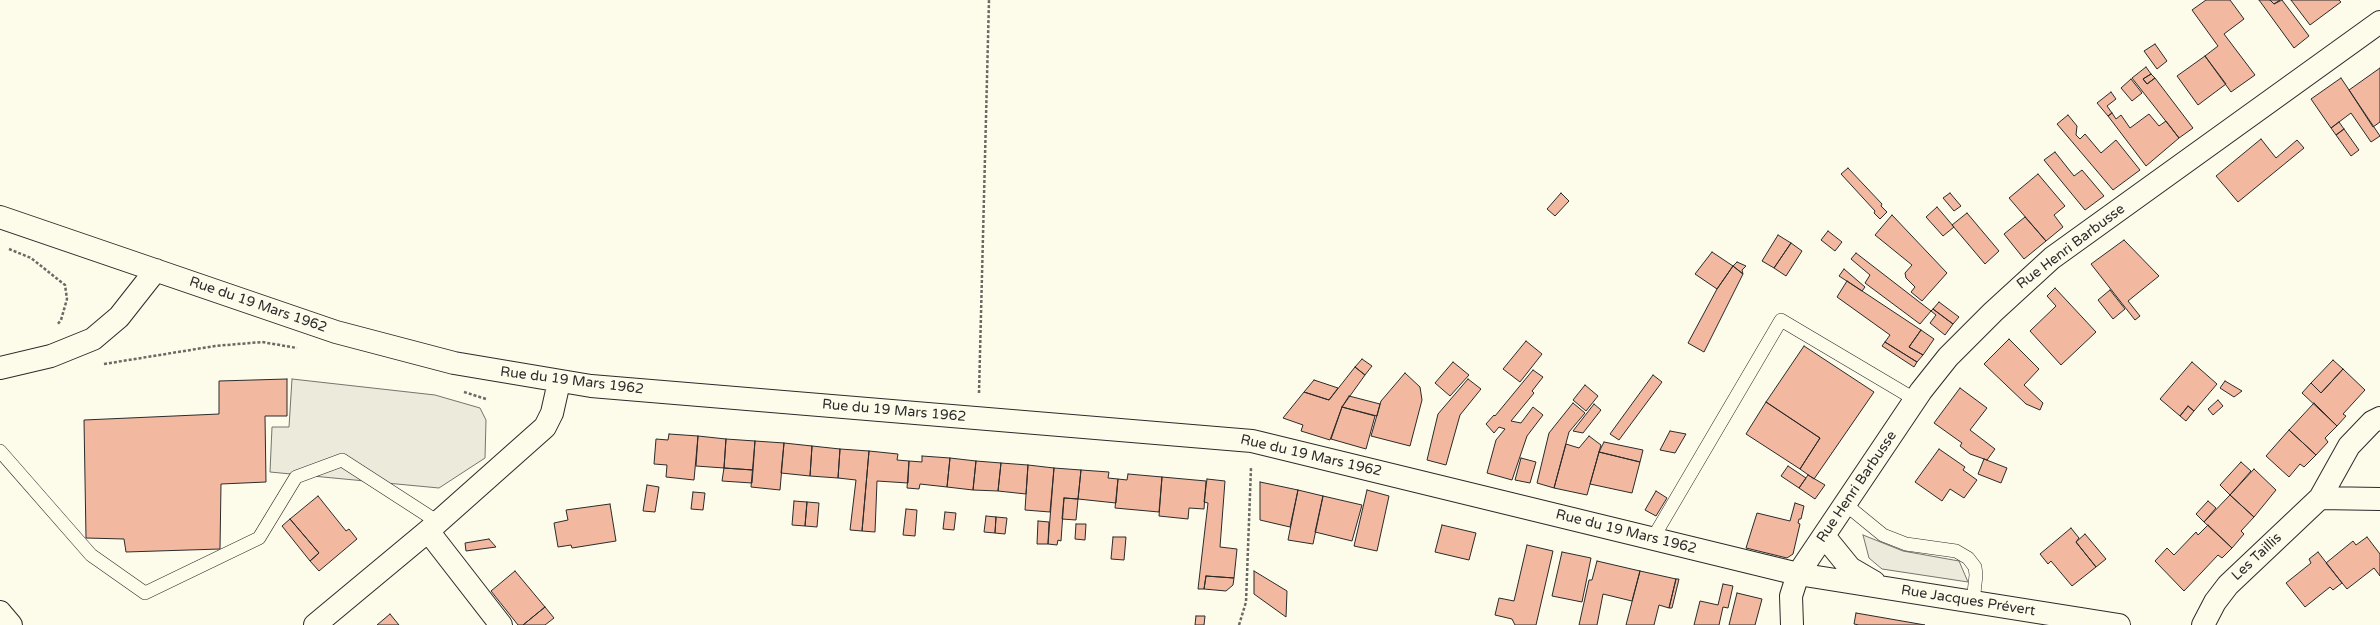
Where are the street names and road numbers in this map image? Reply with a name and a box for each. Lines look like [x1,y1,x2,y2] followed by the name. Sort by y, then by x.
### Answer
[2014,201,2128,293] street label: Rue Henri Barbusse
[187,274,329,336] street label: Rue du 19 Mars 1962
[499,364,645,398] street label: Rue du 19 Mars 1962
[821,396,967,426] street label: Rue du 19 Mars 1962
[1813,428,1901,546] street label: Rue Henri Barbusse
[1239,432,1383,480] street label: Rue du 19 Mars 1962
[1554,506,1698,558] street label: Rue du 19 Mars 1962
[2228,530,2286,584] street label: Les Taillis
[1900,582,2036,620] street label: Rue Jacques Prévert

